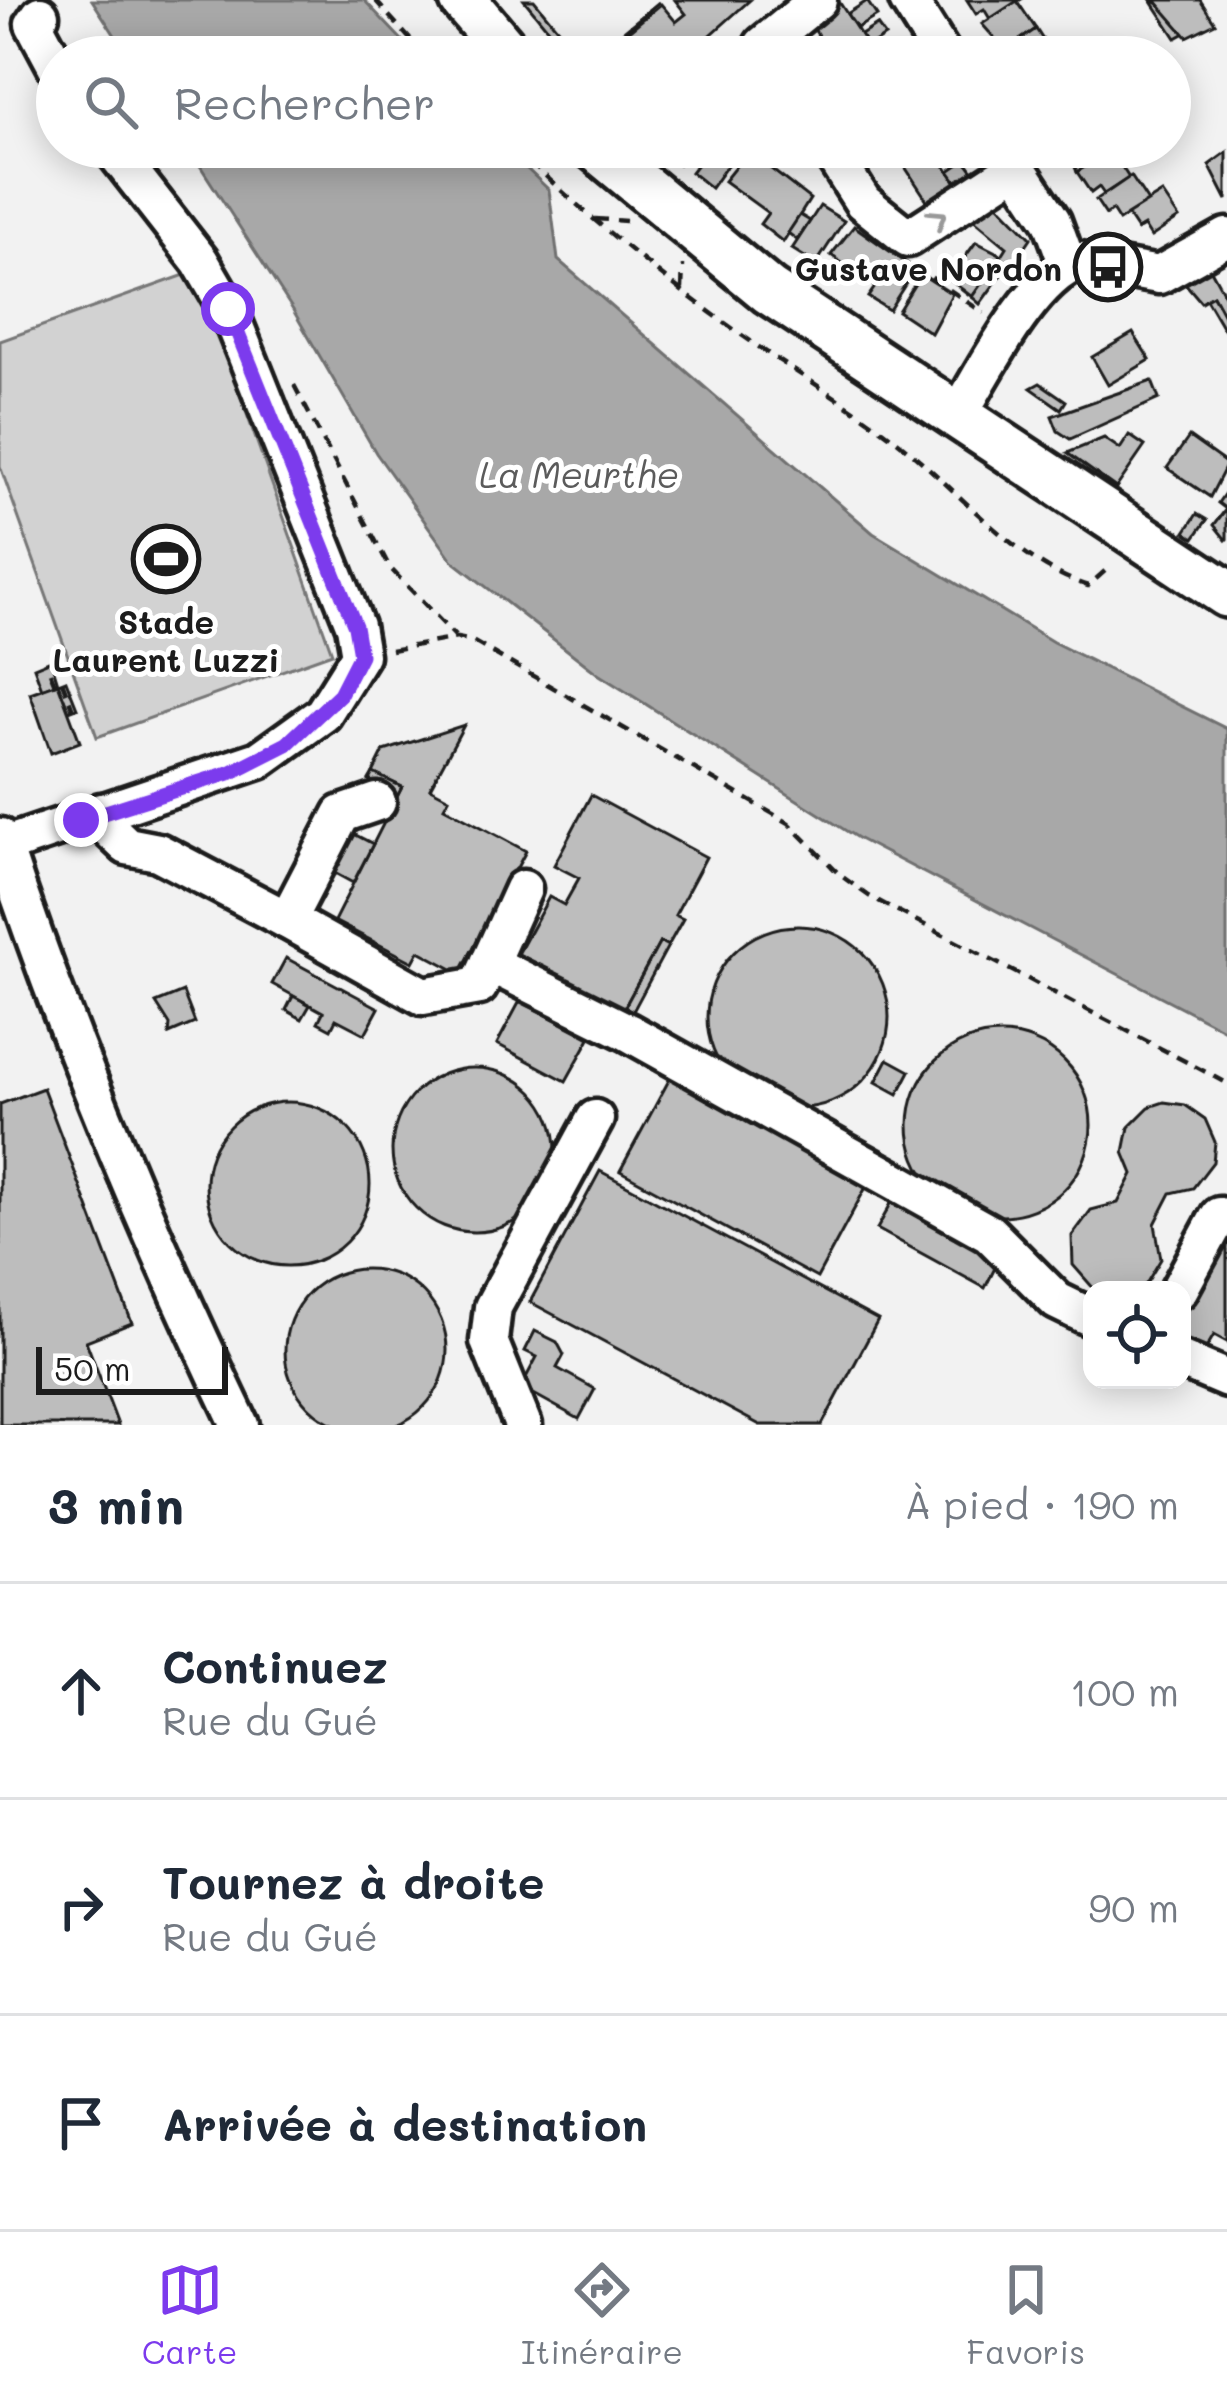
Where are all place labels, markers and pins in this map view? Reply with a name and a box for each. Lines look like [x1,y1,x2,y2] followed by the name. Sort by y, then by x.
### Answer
[1073,232,1143,302] bus stop icon: Gustave Nordon
[795,246,1062,289] place label: Gustave Nordon
[131,524,201,594] sports icon: Stade Laurent Luzzi
[52,599,280,680] place label: Stade Laurent Luzzi

